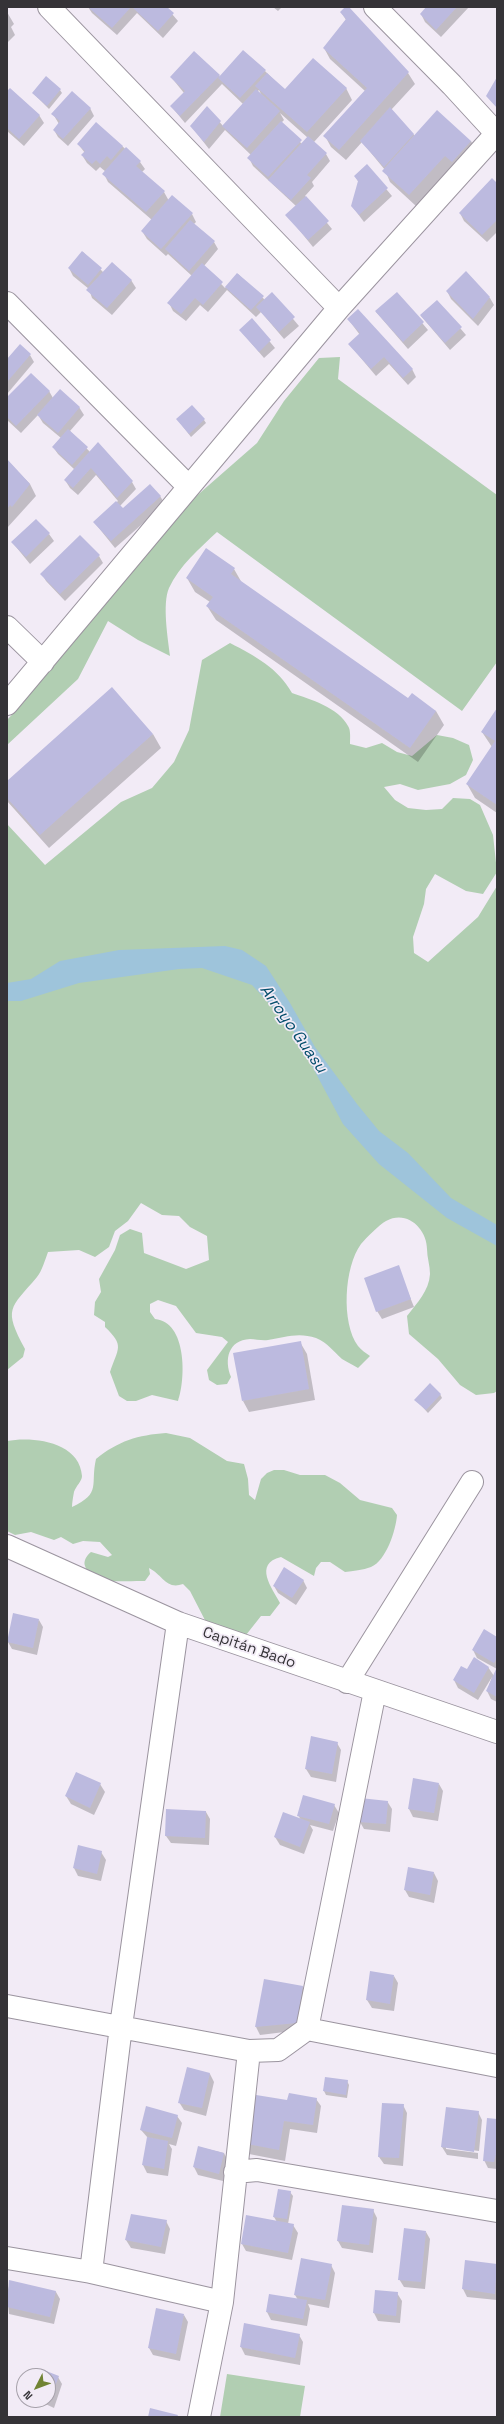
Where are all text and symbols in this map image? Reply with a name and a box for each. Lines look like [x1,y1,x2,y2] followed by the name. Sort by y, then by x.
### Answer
[256,981,330,1077] water label: Arroyo Guasu
[200,1624,298,1672] street label: Capitán Bado
[16,2368,56,2408] north arrow
[20,2388,35,2403] text: N

